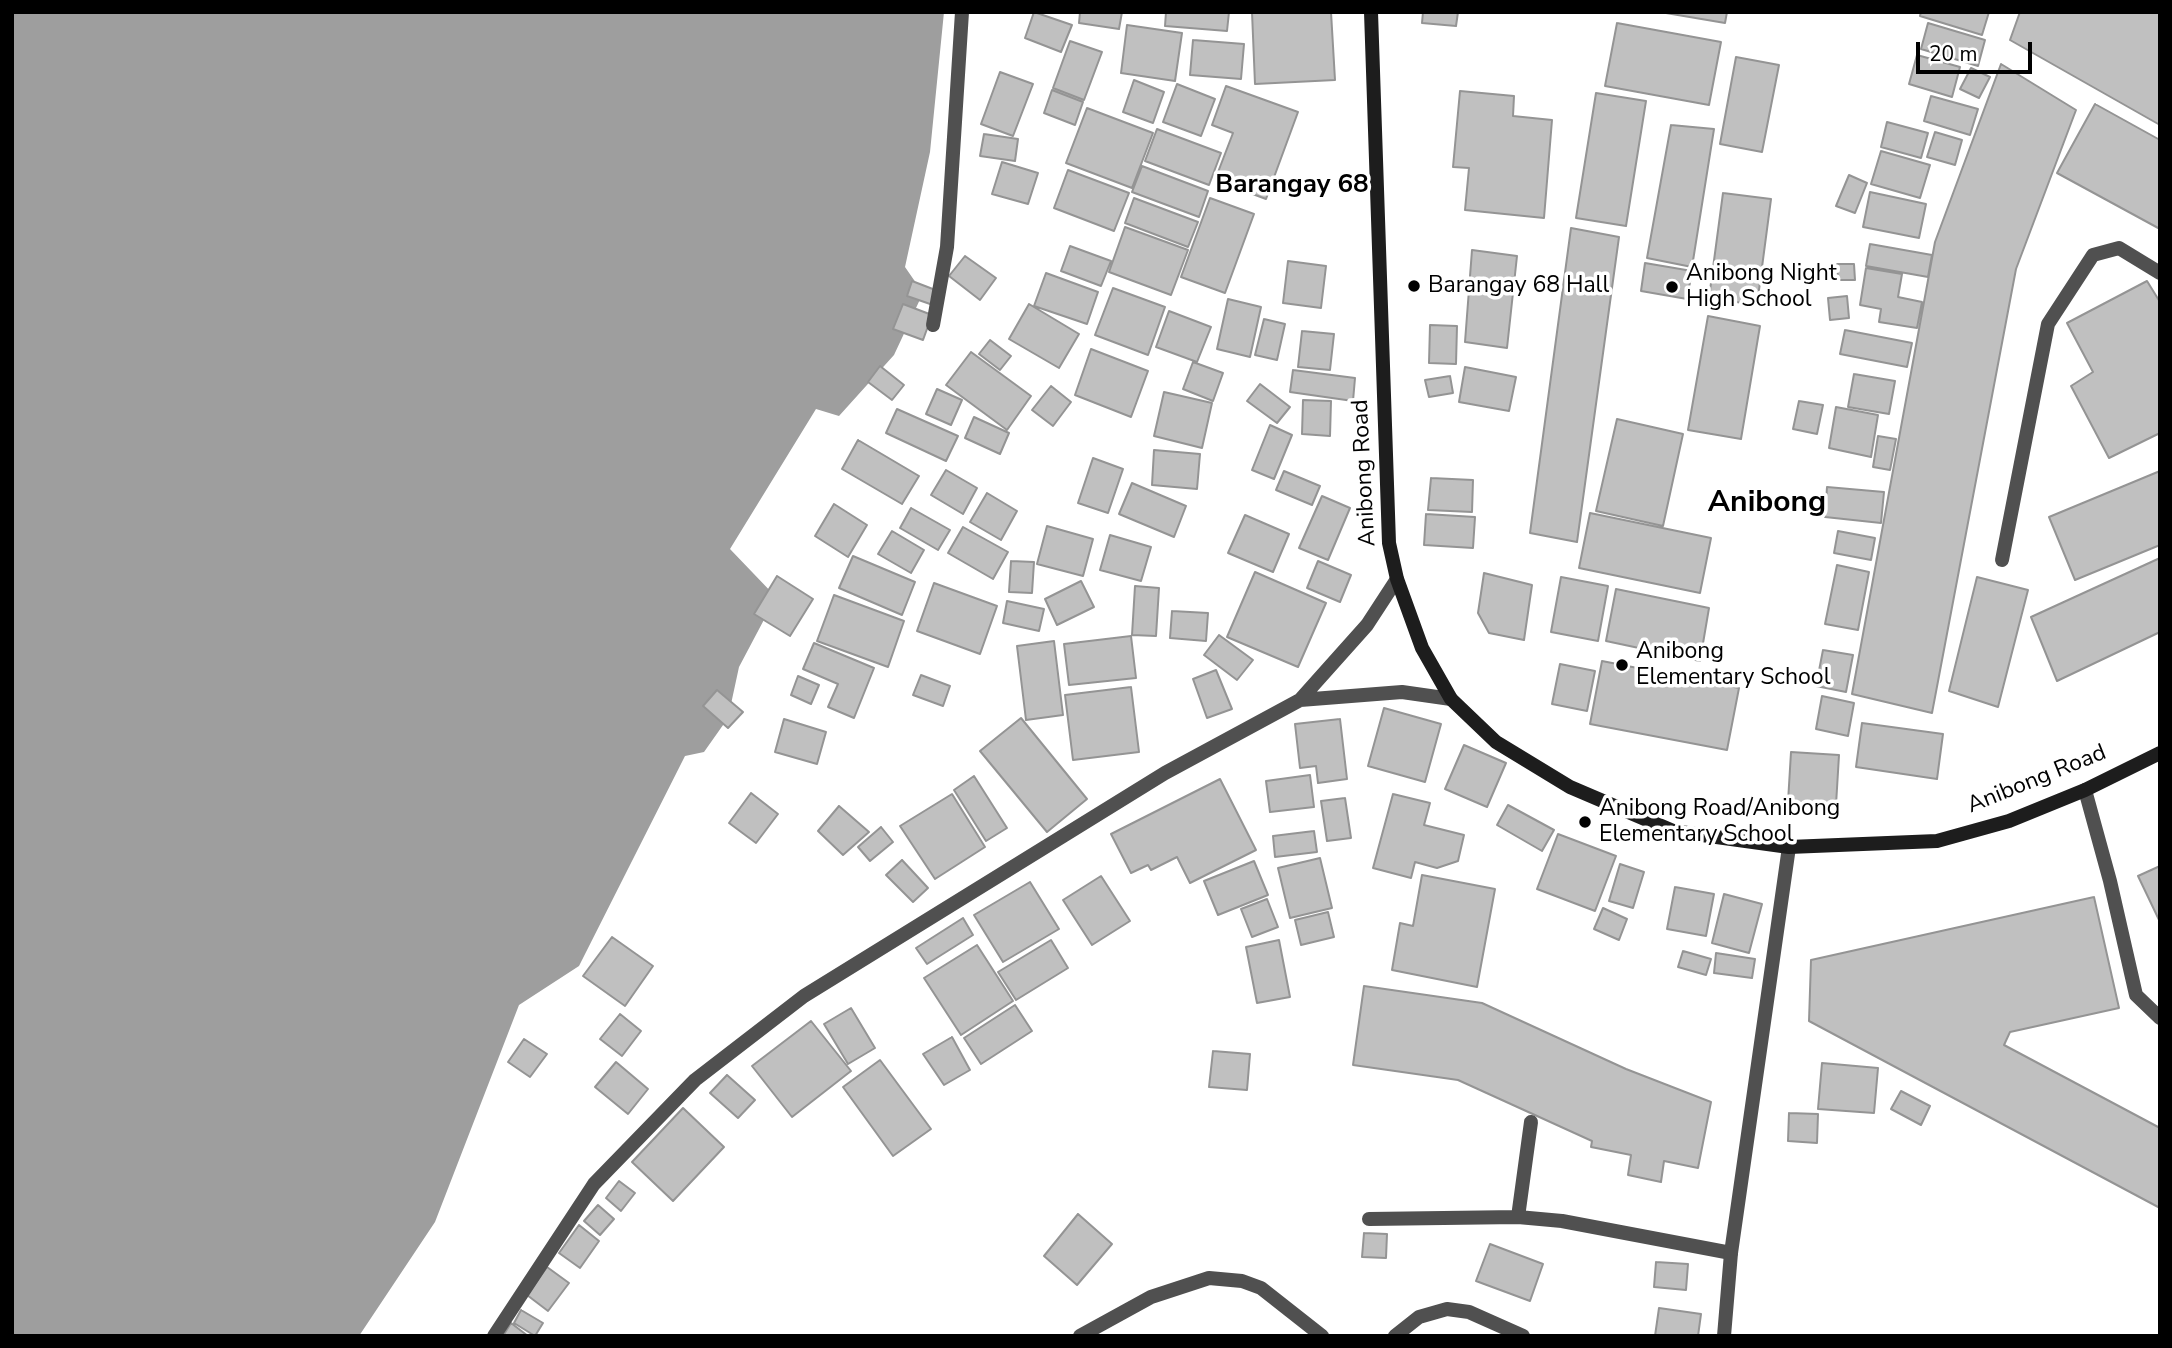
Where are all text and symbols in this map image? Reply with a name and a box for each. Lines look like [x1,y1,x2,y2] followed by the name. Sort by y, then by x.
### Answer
[1920,28,2036,72] scale bar
[1929,40,1978,68] text: 20 m
[1215,170,1369,202] district label: Barangay 68
[1686,260,1837,314] place label: Anibong Night High School
[1428,272,1609,300] place label: Barangay 68 Hall
[1406,278,1422,294] marker: Barangay 68 Hall
[1664,279,1680,295] marker: Anibong Night High School
[1347,399,1383,547] street label: Anibong Road
[1708,486,1826,522] district label: Anibong
[1636,638,1830,692] place label: Anibong Elementary School
[1614,657,1630,673] marker: Anibong Elementary School
[1964,740,2110,820] street label: Anibong Road
[1599,795,1840,849] place label: Anibong Road/Anibong Elementary School
[1577,814,1593,830] marker: Anibong Road/Anibong Elementary School

